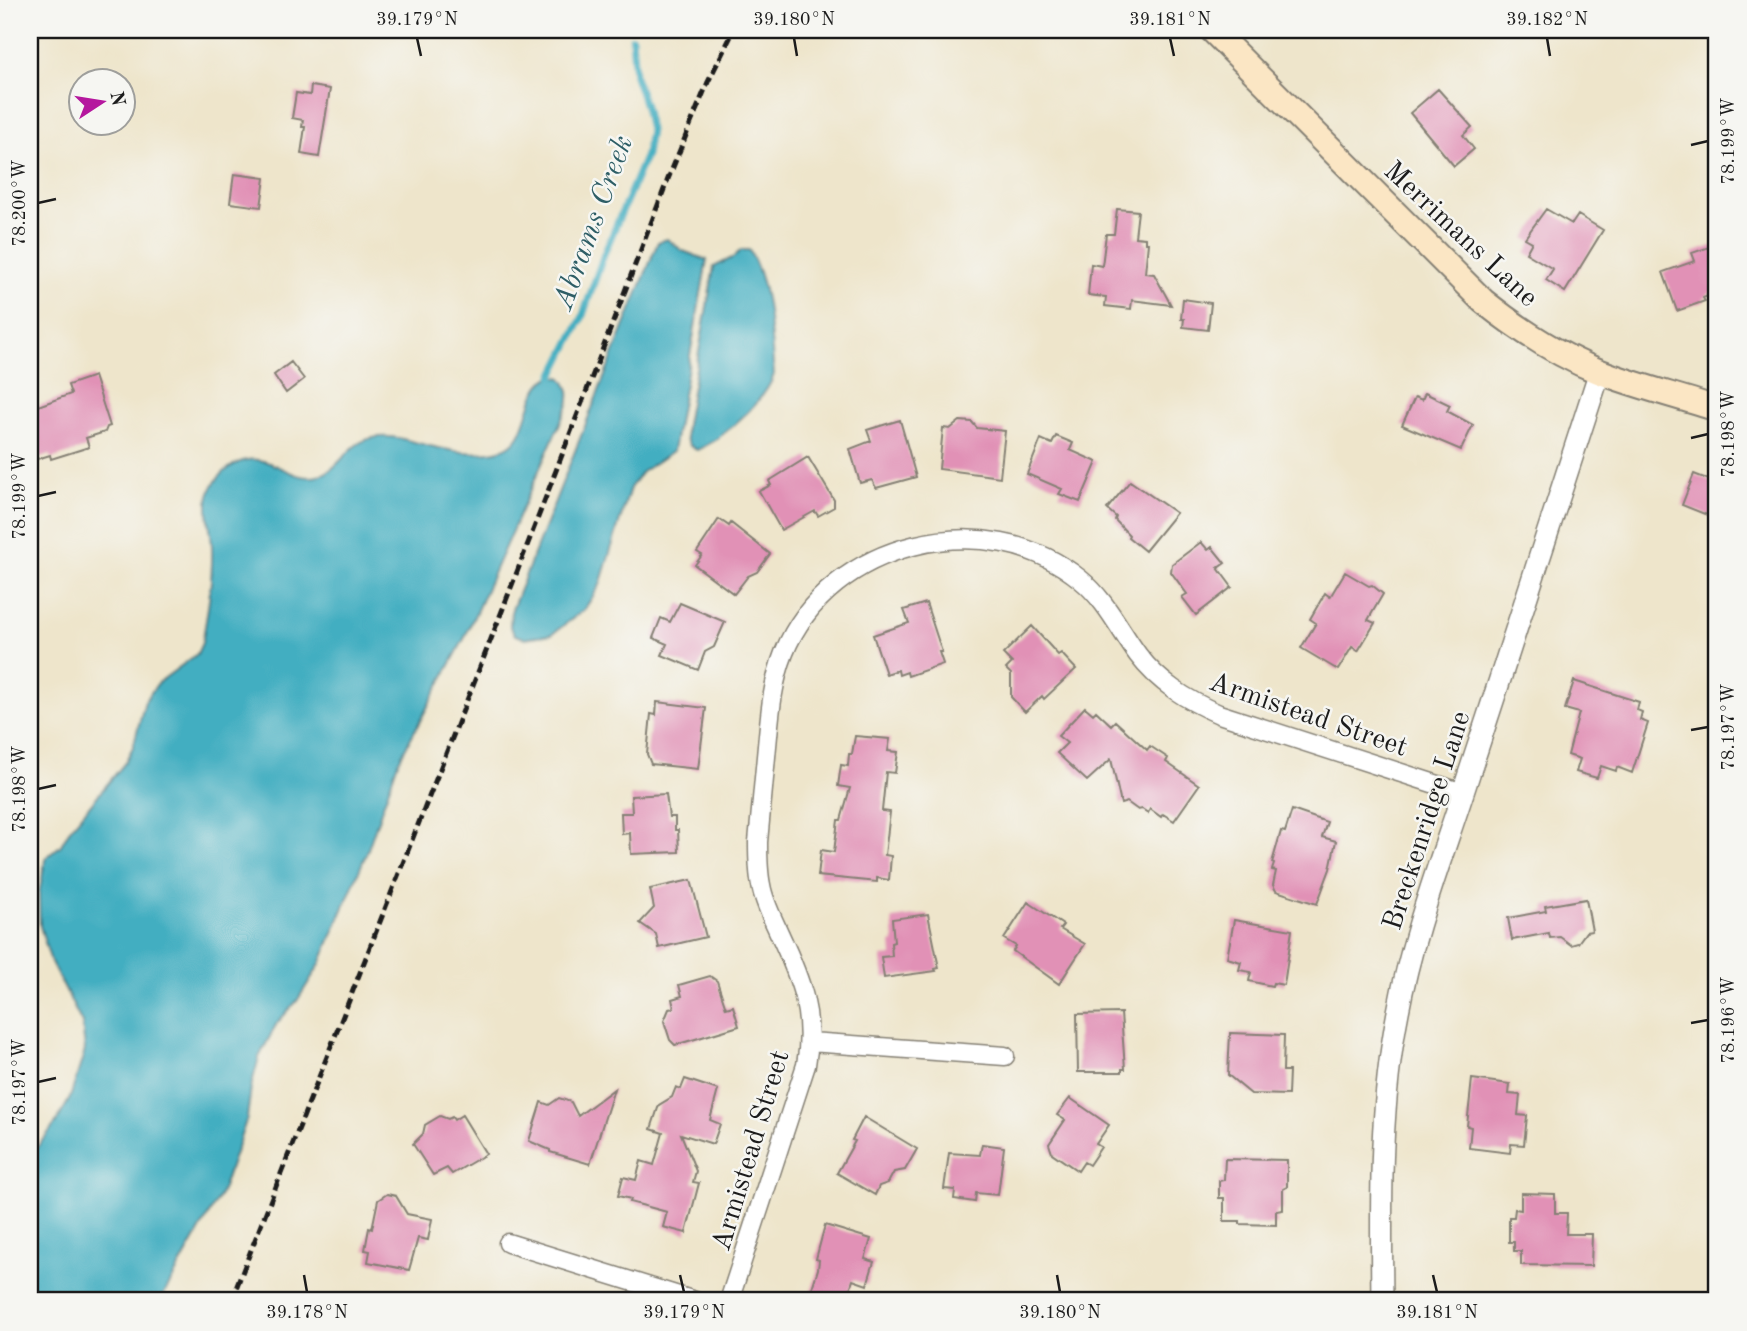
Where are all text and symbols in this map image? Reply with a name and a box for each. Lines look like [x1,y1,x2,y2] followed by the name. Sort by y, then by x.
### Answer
[376,11,458,29] text: 39.179°N
[753,11,835,29] text: 39.180°N
[1129,11,1211,29] text: 39.181°N
[1506,11,1588,29] text: 39.182°N
[66,66,136,136] north arrow
[105,90,127,109] text: N
[1720,98,1738,184] text: 78.199°W
[548,132,639,316] water label: Abrams Creek
[1378,157,1542,313] street label: Merrimans Lane
[11,160,29,246] text: 78.200°W
[1720,391,1738,477] text: 78.198°W
[11,453,29,539] text: 78.199°W
[1205,669,1411,763] street label: Armistead Street
[1720,684,1738,770] text: 78.197°W
[1379,708,1476,934] street label: Breckenridge Lane
[11,746,29,832] text: 78.198°W
[1720,977,1738,1063] text: 78.196°W
[11,1039,29,1125] text: 78.197°W
[708,1047,796,1254] street label: Armistead Street
[266,1304,348,1322] text: 39.178°N
[643,1304,725,1322] text: 39.179°N
[1019,1304,1101,1322] text: 39.180°N
[1396,1304,1478,1322] text: 39.181°N

